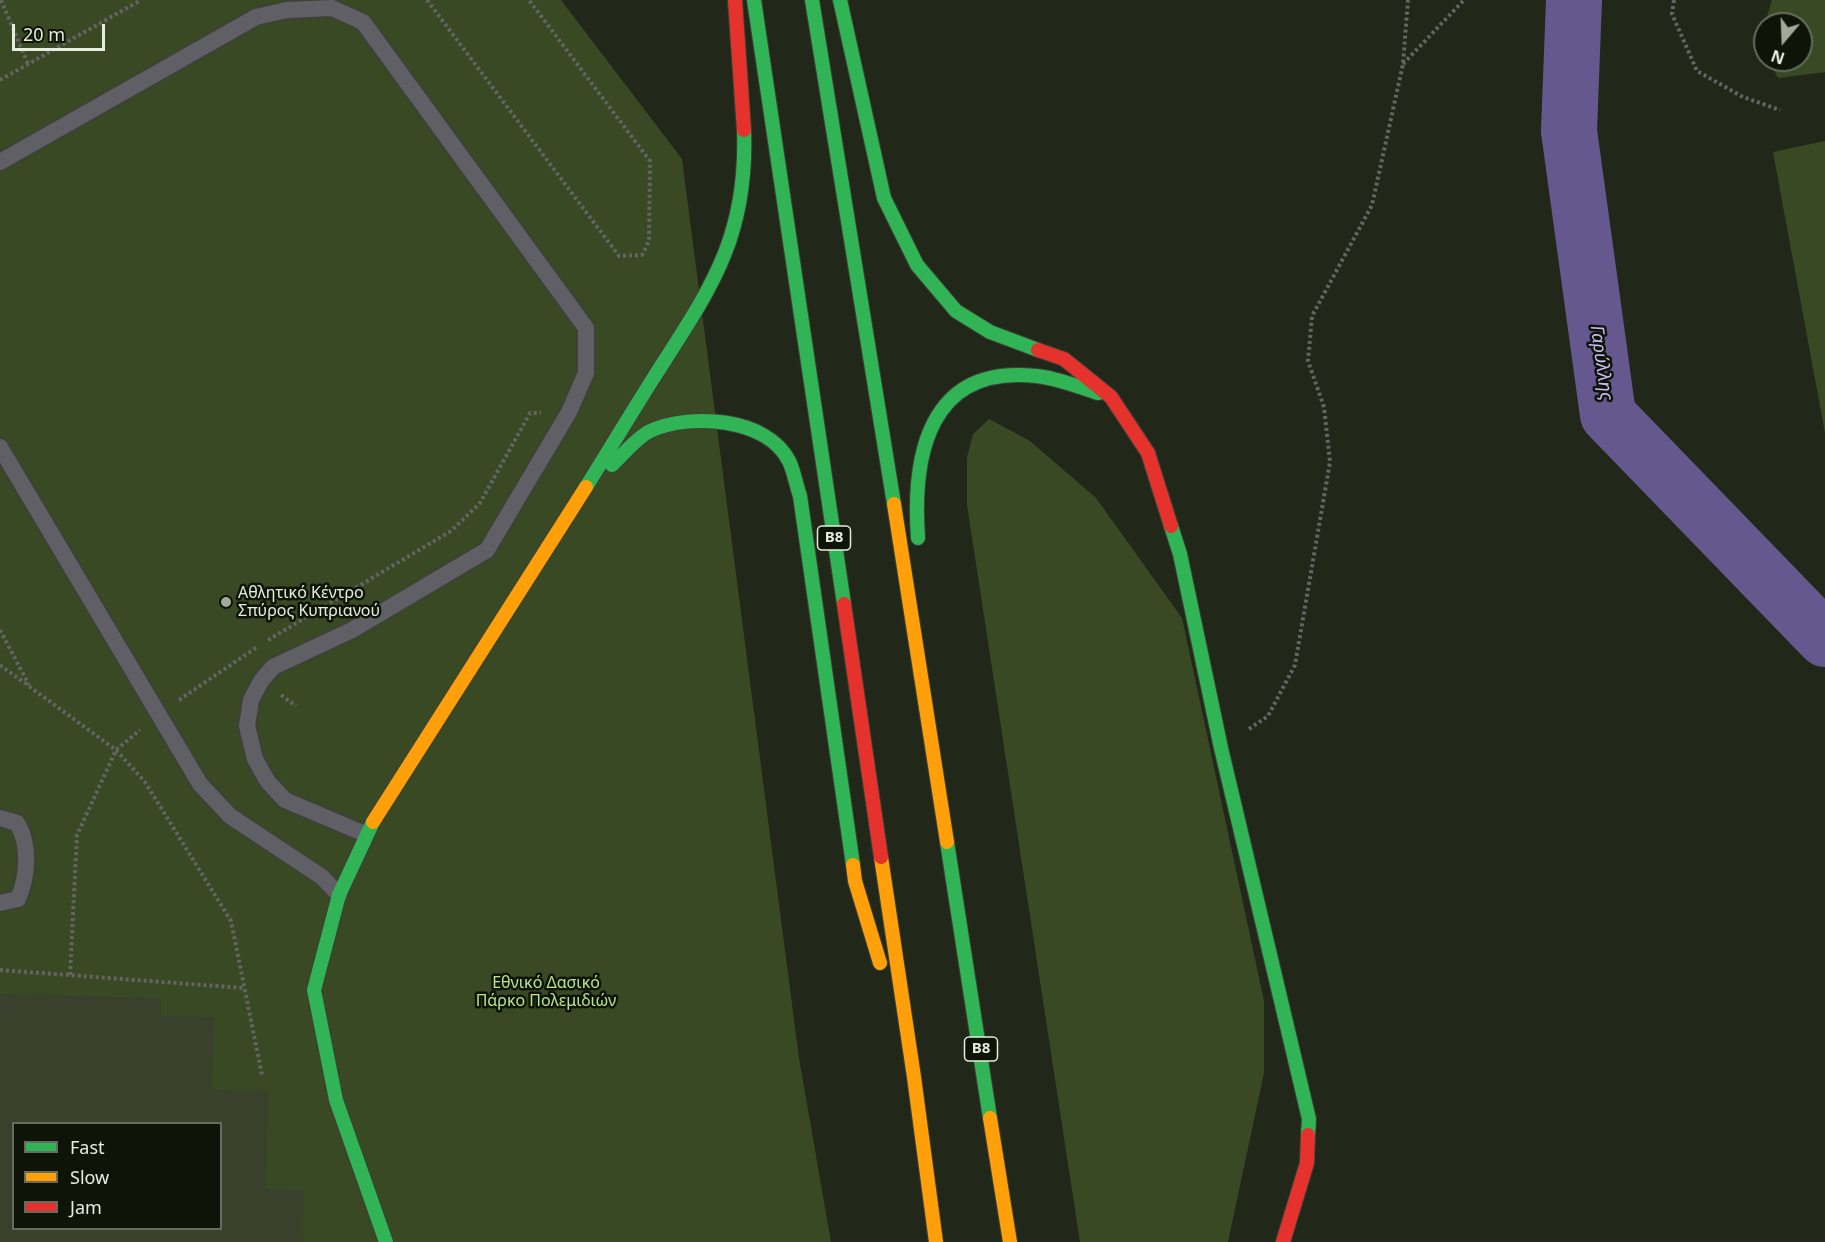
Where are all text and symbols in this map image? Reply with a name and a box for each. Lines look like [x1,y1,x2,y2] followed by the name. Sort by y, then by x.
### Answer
[15,12,108,50] scale bar
[1753,12,1813,72] north arrow
[23,22,65,46] text: 20 m
[1768,45,1788,70] text: N
[1585,324,1617,402] water label: Γαρύλλης
[818,526,850,550] road number: B8
[238,583,380,621] place label: Αθλητικό Κέντρο Σπύρος Κυπριανού
[219,595,233,609] marker: Αθλητικό Κέντρο Σπύρος Κυπριανού
[476,973,616,1011] park label: Εθνικό Δασικό Πάρκο Πολεμιδιών
[964,1037,998,1061] road number: B8
[12,1122,222,1230] legend
[70,1135,105,1159] text: Fast
[70,1165,109,1189] text: Slow
[70,1195,102,1219] text: Jam

